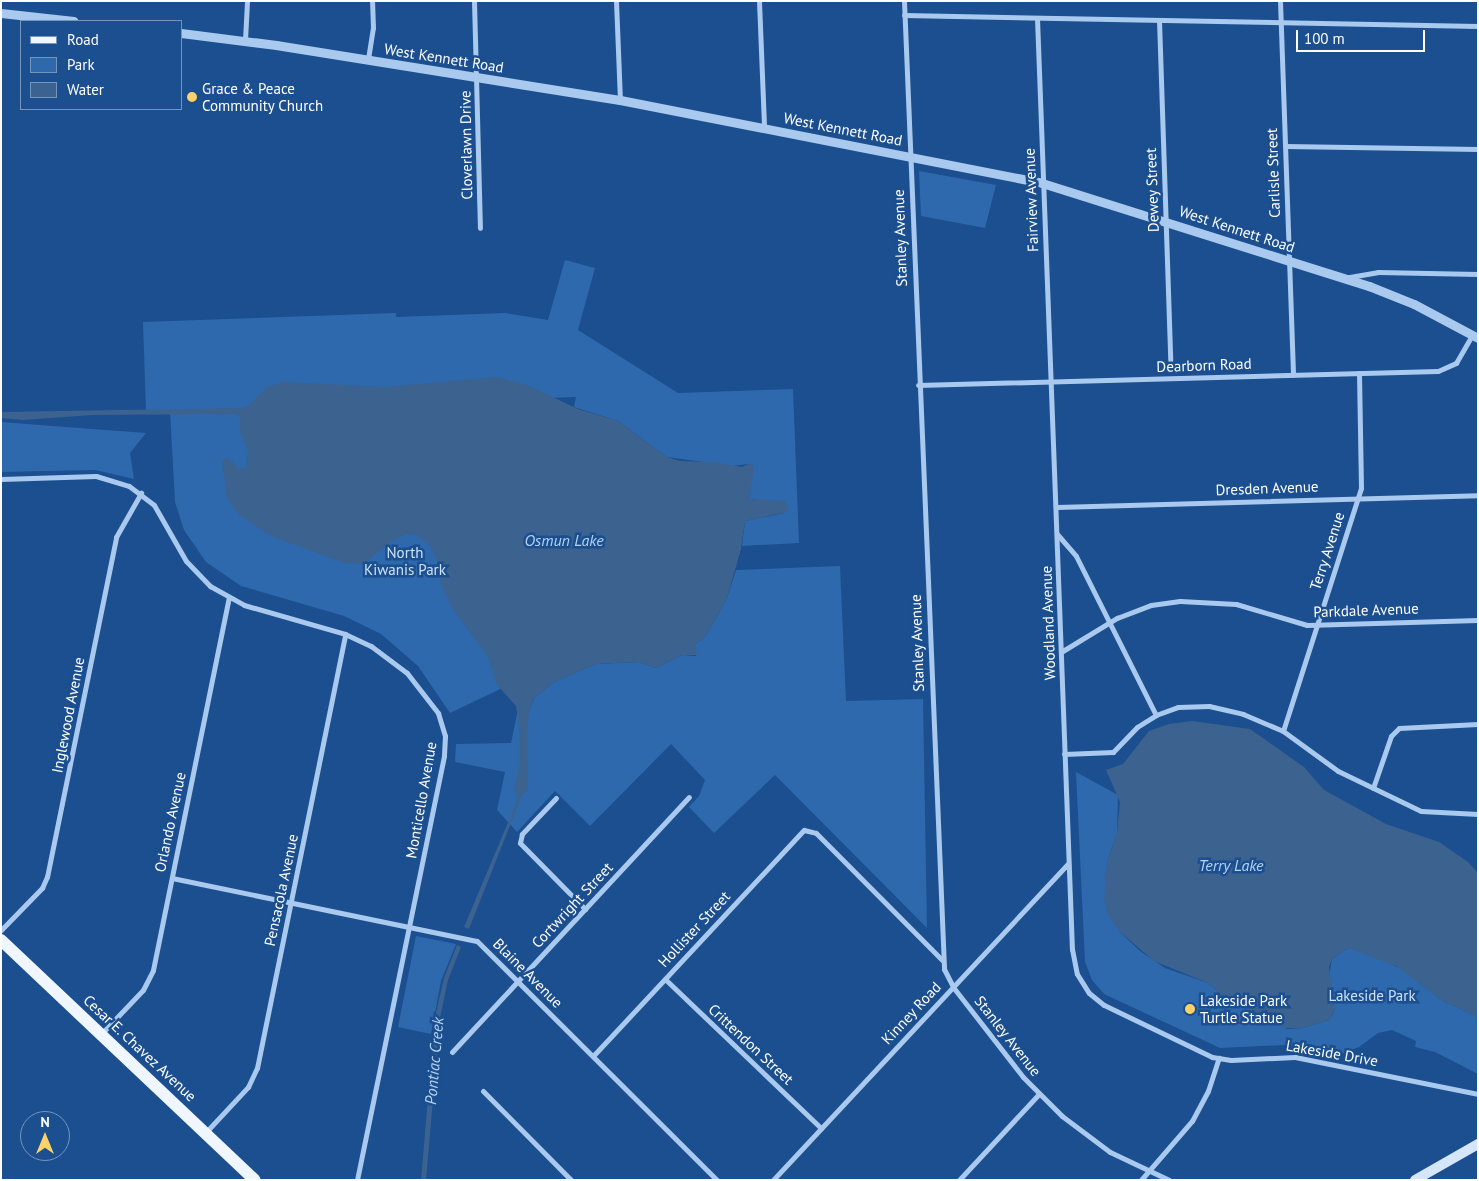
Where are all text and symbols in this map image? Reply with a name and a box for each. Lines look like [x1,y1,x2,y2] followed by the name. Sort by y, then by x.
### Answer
[20,20,182,110] legend
[1299,20,1428,52] scale bar
[1304,29,1345,48] text: 100 m
[67,30,99,49] text: Road
[383,40,505,76] street label: West Kennett Road
[67,55,95,74] text: Park
[202,79,324,114] place label: Grace & Peace Community Church
[67,80,104,99] text: Water
[456,90,476,200] street label: Cloverlawn Drive
[186,91,198,103] marker: Grace & Peace Community Church
[782,109,904,149] street label: West Kennett Road
[1262,128,1284,218] street label: Carlisle Street
[1020,147,1042,253] street label: Fairview Avenue
[1142,147,1162,233] street label: Dewey Street
[889,189,911,287] street label: Stanley Avenue
[1177,202,1297,256] street label: West Kennett Road
[1156,354,1252,376] street label: Dearborn Road
[1215,477,1319,499] street label: Dresden Avenue
[1306,509,1348,593] street label: Terry Avenue
[524,530,604,550] water label: Osmun Lake
[364,543,446,578] park label: North Kiwanis Park
[1037,565,1059,681] street label: Woodland Avenue
[906,594,928,692] street label: Stanley Avenue
[1313,599,1419,621] street label: Parkdale Avenue
[48,655,88,775] street label: Inglewood Avenue
[402,740,440,860] street label: Monticello Avenue
[151,770,189,874] street label: Orlando Avenue
[260,832,302,948] street label: Pensacola Avenue
[1198,855,1264,875] water label: Terry Lake
[528,858,616,952] street label: Cortwright Street
[654,887,734,971] street label: Hollister Street
[489,934,567,1012] street label: Blaine Avenue
[877,978,945,1048] street label: Kinney Road
[1328,987,1416,1005] park label: Lakeside Park
[79,990,201,1106] street label: Cesar E. Chavez Avenue
[1200,991,1287,1026] place label: Lakeside Park Turtle Statue
[971,992,1045,1080] street label: Stanley Avenue
[705,1000,797,1088] street label: Crittendon Street
[1184,1003,1196,1015] marker: Lakeside Park Turtle Statue
[421,1016,447,1106] water label: Pontiac Creek
[1285,1036,1379,1070] street label: Lakeside Drive
[20,1111,70,1161] north arrow
[40,1113,50,1131] text: N

